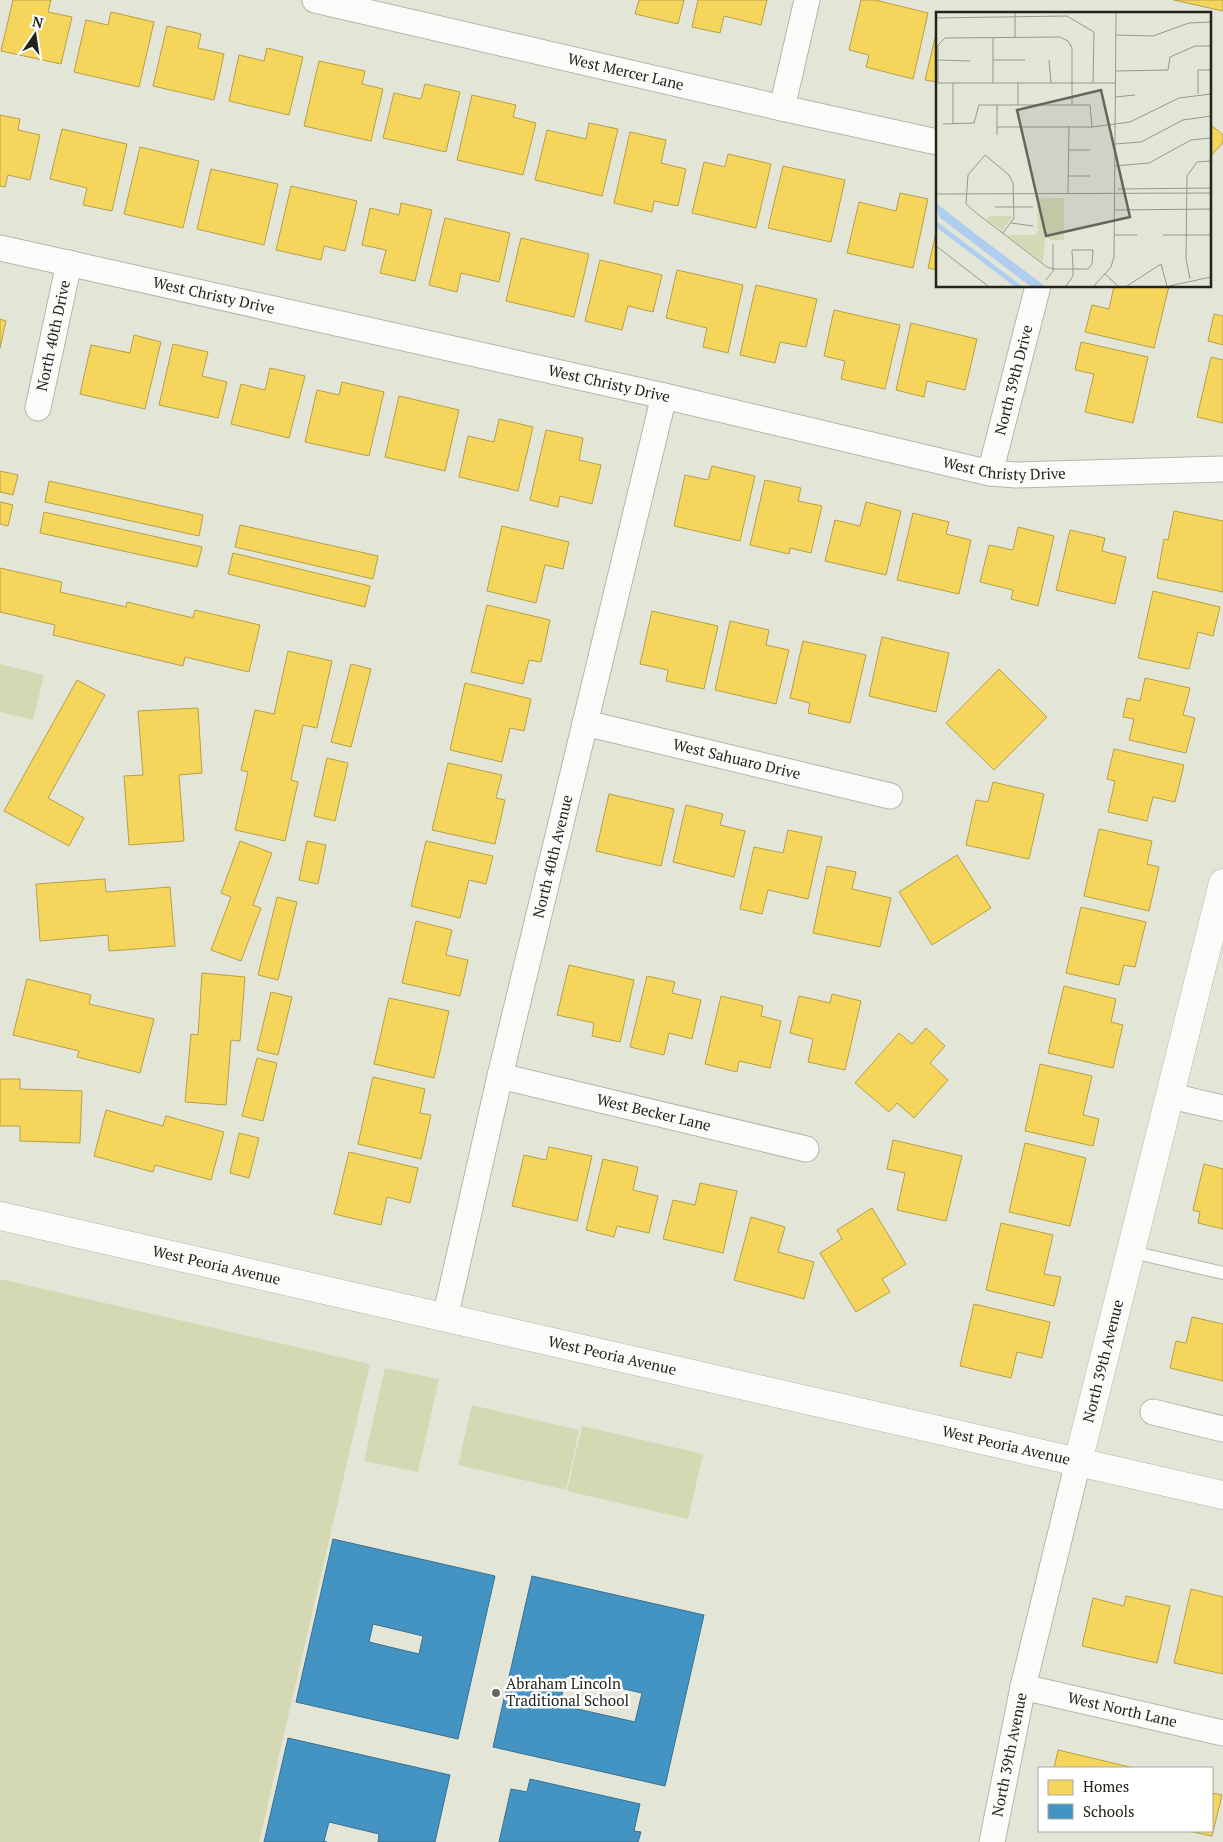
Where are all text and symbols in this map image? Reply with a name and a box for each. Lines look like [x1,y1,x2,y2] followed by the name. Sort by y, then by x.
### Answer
[10,10,60,60] north arrow
[31,11,46,32] text: N
[936,12,1210,288] inset map
[566,48,686,94] street label: West Mercer Lane
[151,271,277,318] street label: West Christy Drive
[31,278,74,393] street label: North 40th Drive
[989,323,1037,437] street label: North 39th Drive
[546,360,672,406] street label: West Christy Drive
[941,451,1066,484] street label: West Christy Drive
[671,733,803,783] street label: West Sahuaro Drive
[527,793,576,920] street label: North 40th Avenue
[595,1088,713,1135] street label: West Becker Lane
[151,1240,283,1289] street label: West Peoria Avenue
[1077,1297,1127,1424] street label: North 39th Avenue
[546,1330,679,1379] street label: West Peoria Avenue
[940,1420,1072,1469] street label: West Peoria Avenue
[506,1673,629,1710] place label: Abraham Lincoln Traditional School
[490,1687,502,1699] marker: Abraham Lincoln Traditional School
[1066,1687,1179,1731] street label: West North Lane
[986,1691,1031,1818] street label: North 39th Avenue
[1038,1767,1213,1832] legend
[1083,1776,1129,1796] text: Homes
[1083,1801,1134,1821] text: Schools

